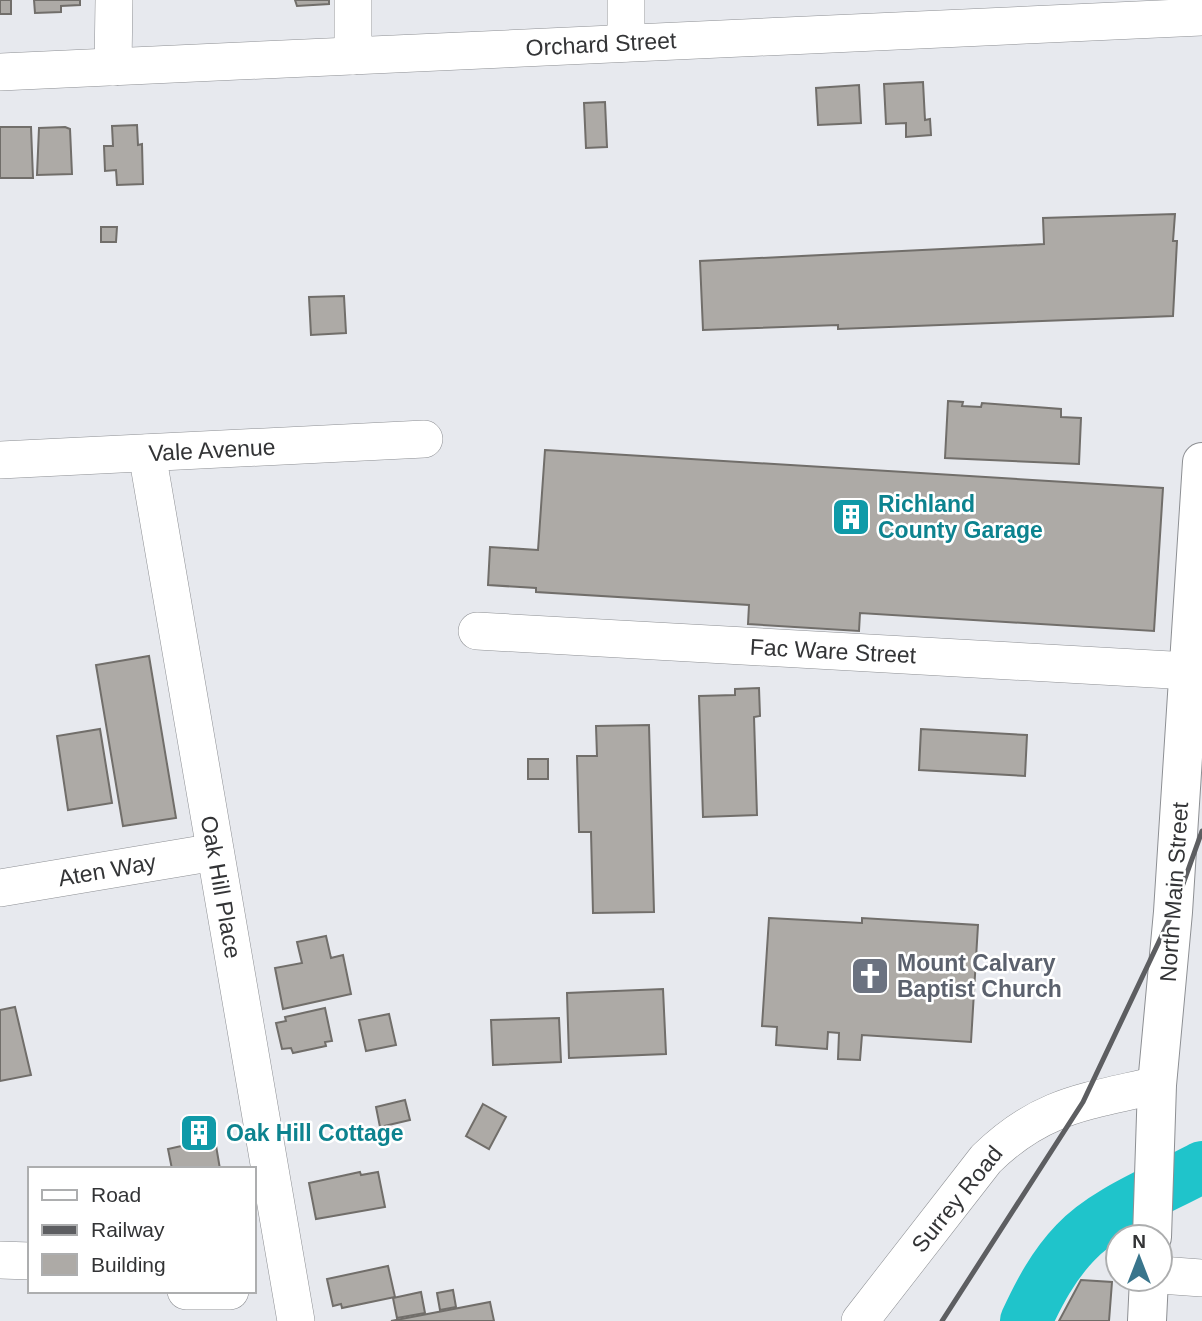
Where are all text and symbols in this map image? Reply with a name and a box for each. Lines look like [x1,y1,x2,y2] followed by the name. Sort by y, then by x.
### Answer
[525,27,678,61] street label: Orchard Street
[148,434,276,466] street label: Vale Avenue
[878,491,1043,543] place label: Richland County Garage
[830,496,872,538] building icon: Richland County Garage
[749,634,917,668] street label: Fac Ware Street
[1155,801,1193,983] street label: North Main Street
[196,814,246,960] street label: Oak Hill Place
[56,849,158,891] street label: Aten Way
[897,950,1062,1002] place label: Mount Calvary Baptist Church
[849,955,891,997] church icon: Mount Calvary Baptist Church
[178,1112,220,1154] building icon: Oak Hill Cottage
[226,1120,404,1146] place label: Oak Hill Cottage
[906,1141,1008,1257] street label: Surrey Road
[28,1167,256,1293] legend
[91,1183,141,1206] text: Road
[91,1218,165,1241] text: Railway
[1104,1223,1174,1293] north arrow
[1132,1231,1146,1252] text: N
[91,1253,166,1276] text: Building

